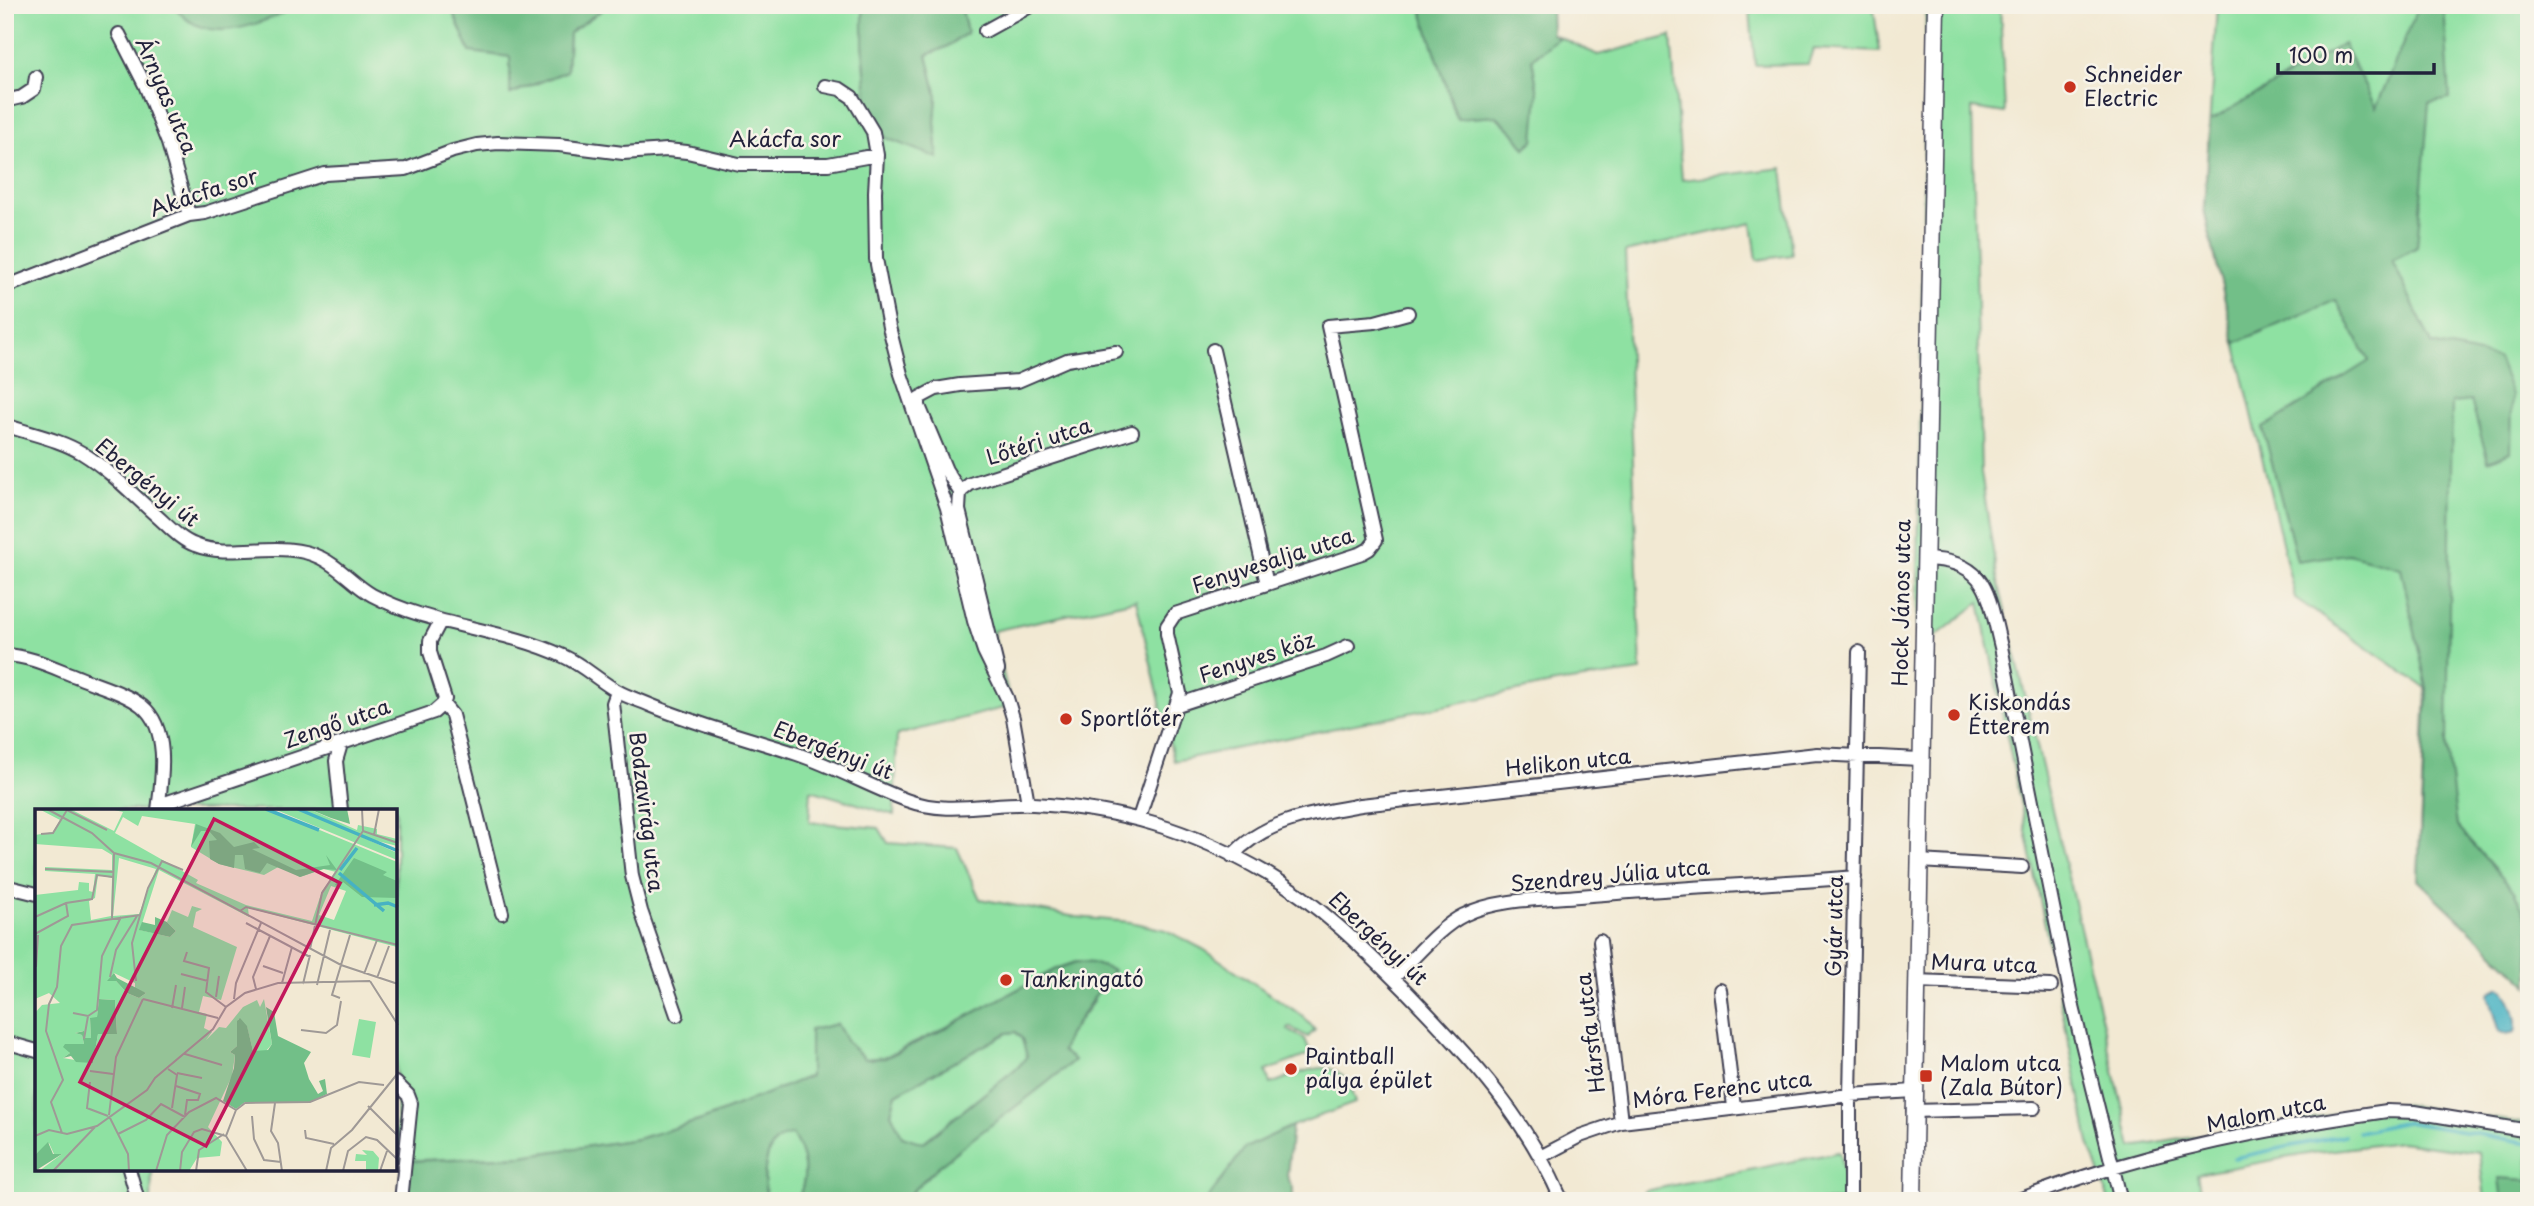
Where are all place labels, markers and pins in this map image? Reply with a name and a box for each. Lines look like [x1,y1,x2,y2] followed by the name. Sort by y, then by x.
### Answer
[2084,57,2183,113] place label: Schneider Electric
[2062,79,2078,95] marker: Schneider Electric
[1968,685,2071,741] place label: Kiskondás Étterem
[1080,701,1181,733] place label: Sportlőtér
[1946,707,1962,723] marker: Kiskondás Étterem
[1058,711,1074,727] marker: Sportlőtér
[1020,962,1144,994] place label: Tankringató
[998,972,1014,988] marker: Tankringató
[1305,1039,1432,1095] place label: Paintball pálya épület
[1940,1046,2063,1102] place label: Malom utca (Zala Bútor)
[1283,1061,1299,1077] marker: Paintball pálya épület
[1918,1068,1934,1084] marker: Malom utca (Zala Bútor)

